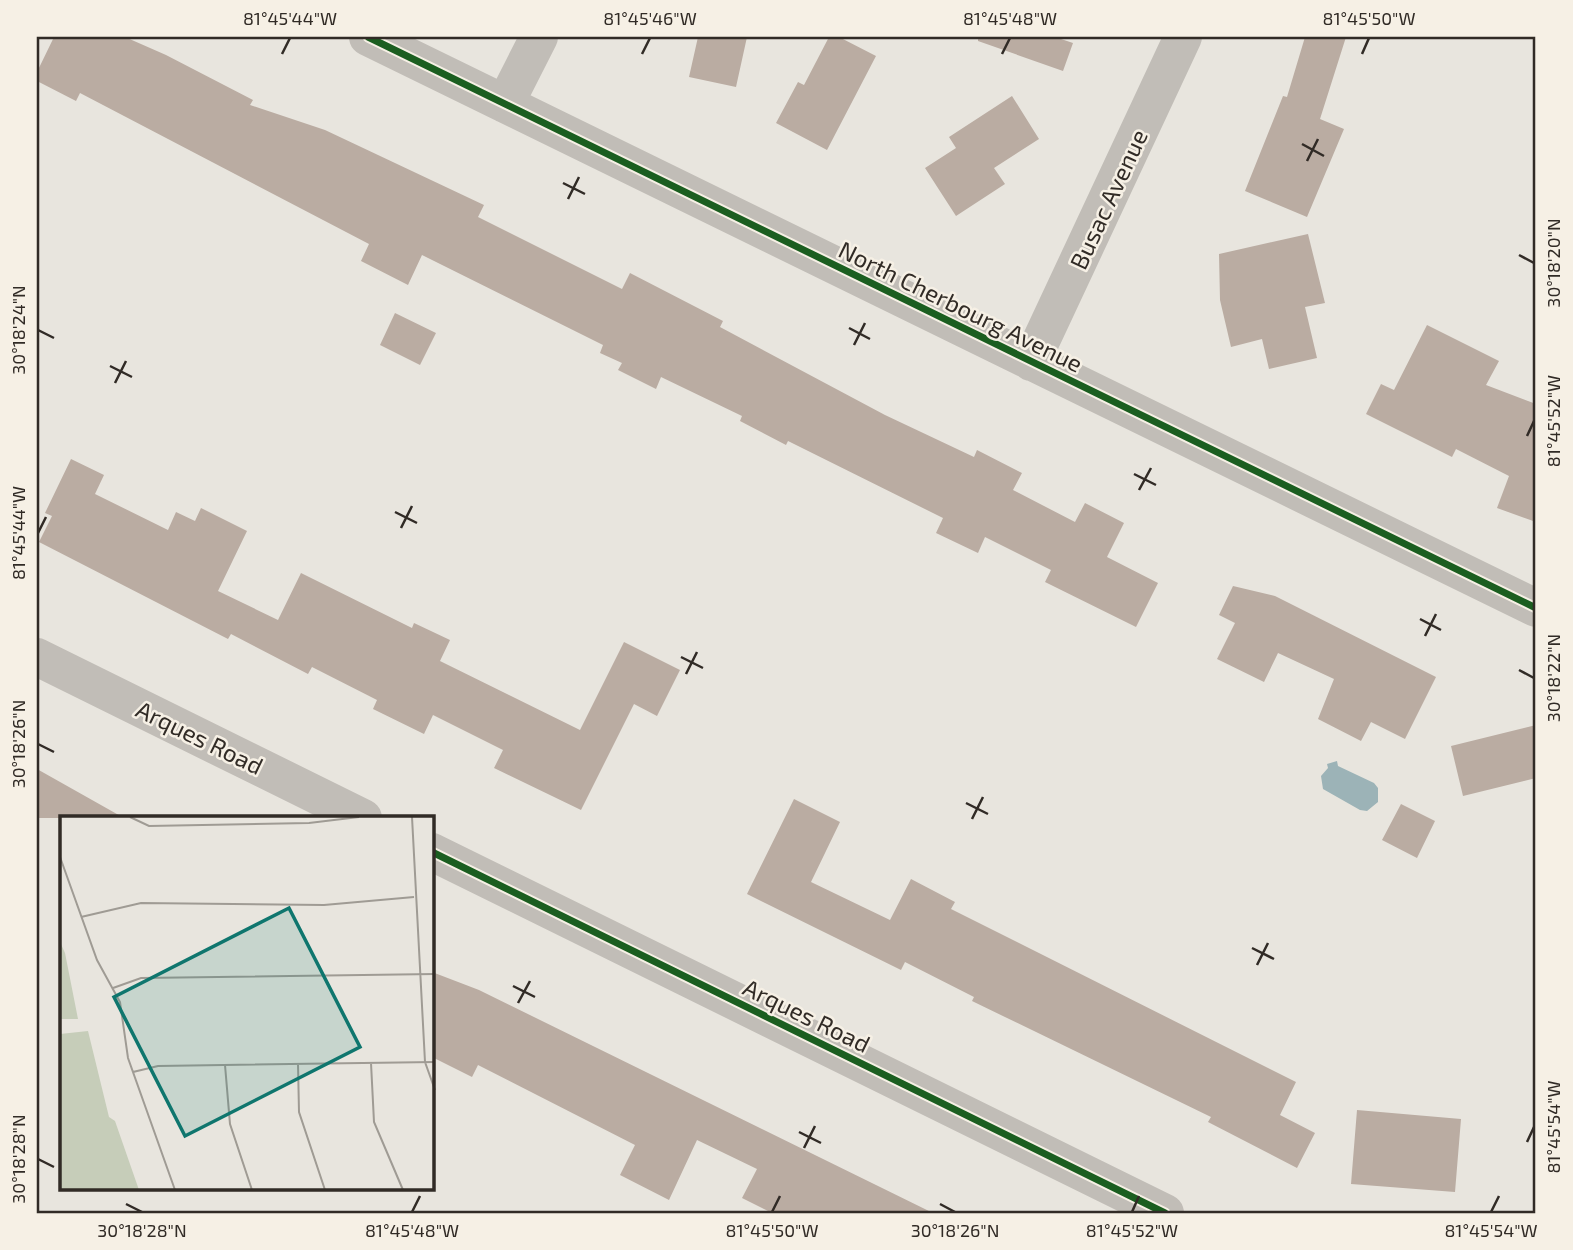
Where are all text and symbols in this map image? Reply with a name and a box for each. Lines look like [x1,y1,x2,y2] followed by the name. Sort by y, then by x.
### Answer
[243,7,337,29] text: 81°45'44"W
[603,7,697,29] text: 81°45'46"W
[963,7,1057,29] text: 81°45'48"W
[1322,7,1416,29] text: 81°45'50"W
[1063,125,1153,273] street label: Busac Avenue
[1542,218,1564,308] text: 30°18'20"N
[834,234,1088,378] street label: North Cherbourg Avenue
[7,285,29,375] text: 30°18'24"N
[1542,375,1564,467] text: 81°45'52"W
[7,486,29,580] text: 81°45'44"W
[1542,634,1564,722] text: 30°18'22"N
[132,694,268,780] street label: Arques Road
[7,700,29,788] text: 30°18'26"N
[60,816,434,1190] inset map
[739,972,875,1058] street label: Arques Road
[1542,1080,1564,1174] text: 81°45'54"W
[7,1114,29,1204] text: 30°18'28"N
[97,1219,187,1241] text: 30°18'28"N
[365,1219,459,1241] text: 81°45'48"W
[725,1219,819,1241] text: 81°45'50"W
[911,1219,999,1241] text: 30°18'26"N
[1086,1219,1178,1241] text: 81°45'52"W
[1444,1219,1538,1241] text: 81°45'54"W

